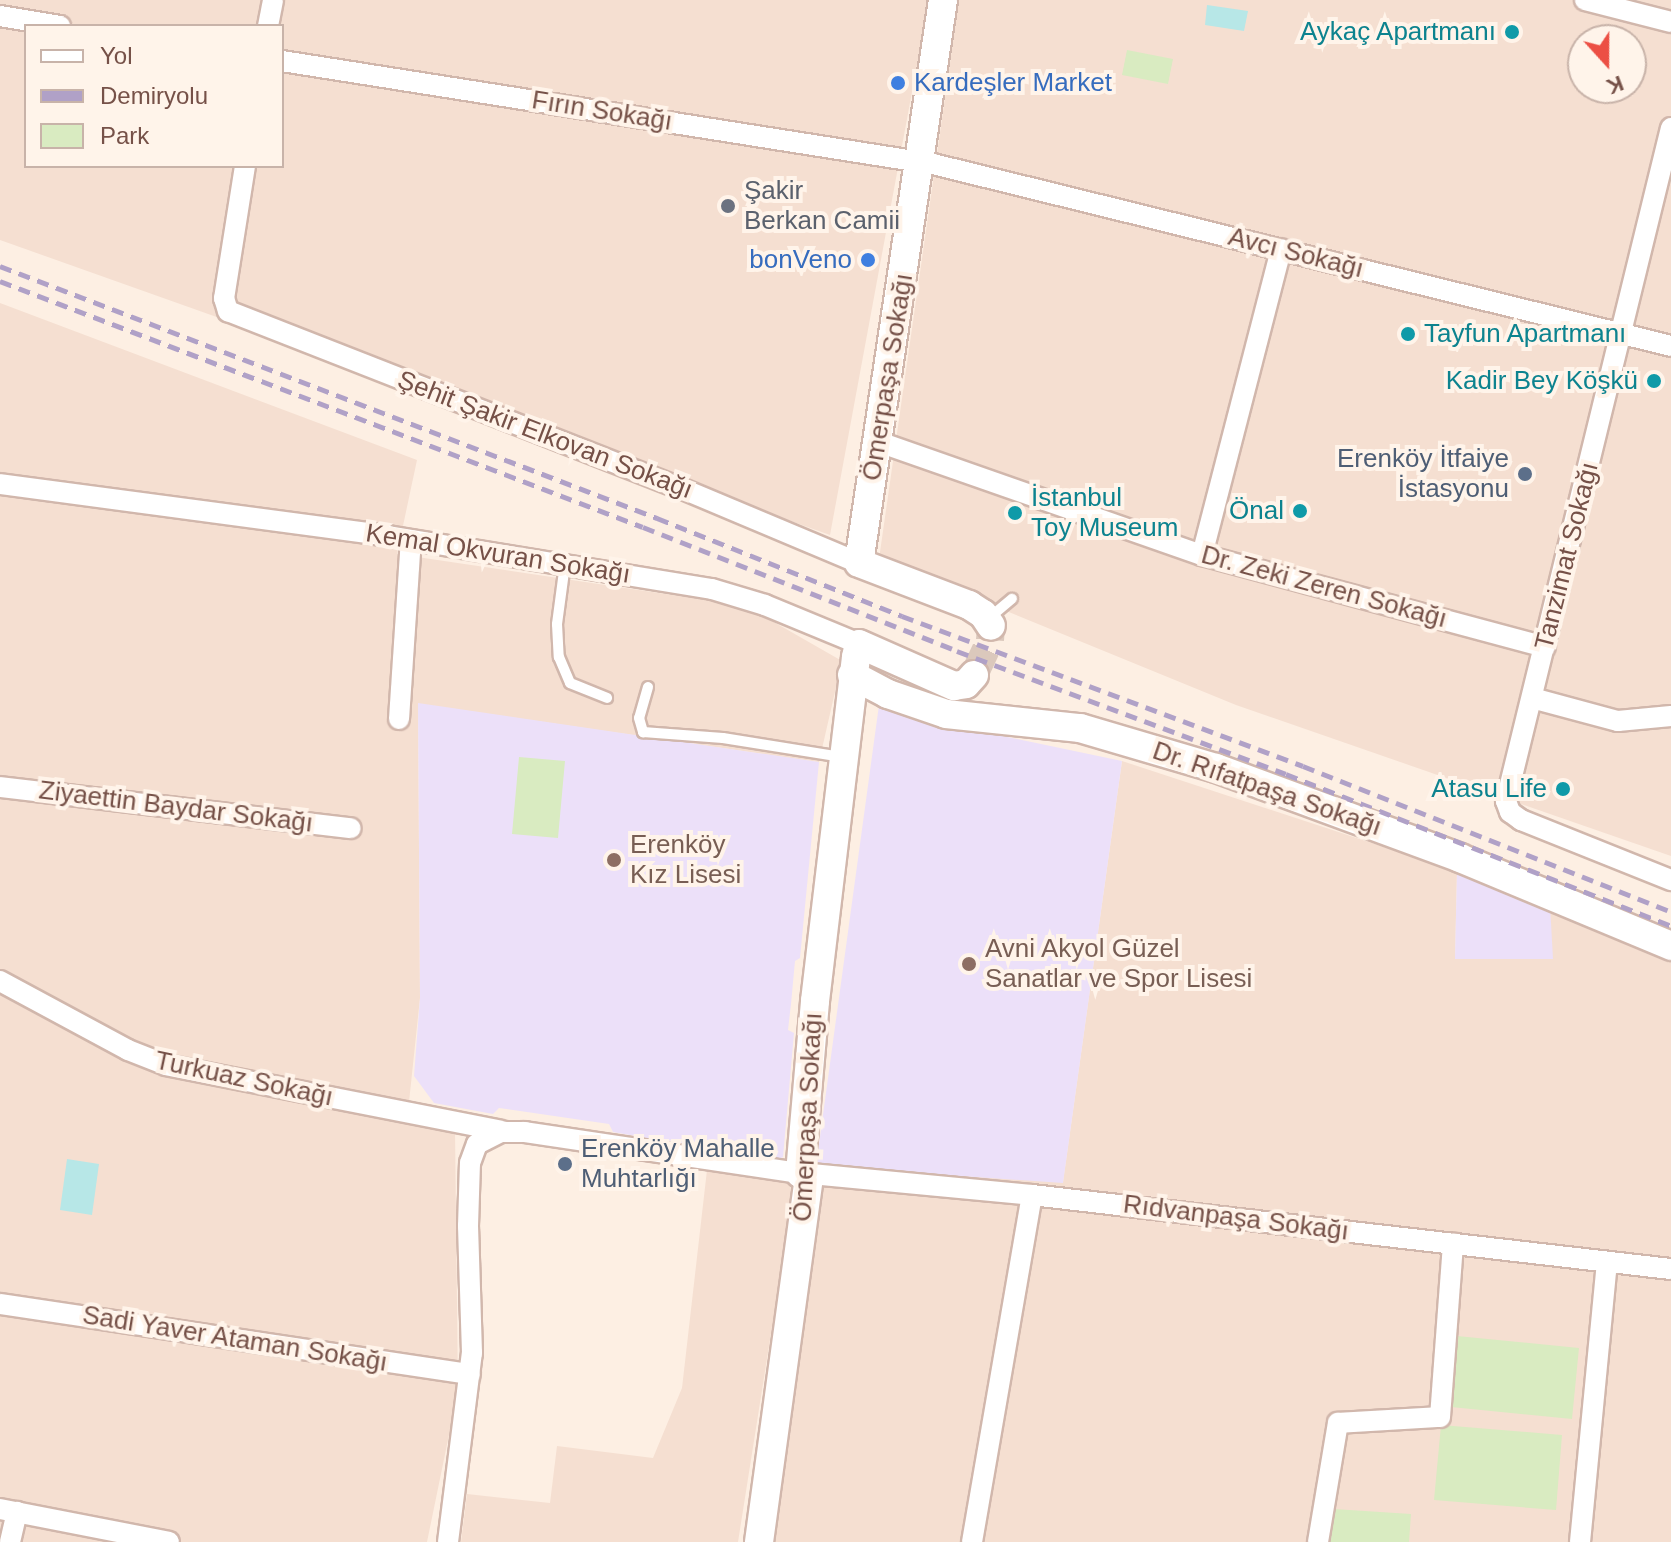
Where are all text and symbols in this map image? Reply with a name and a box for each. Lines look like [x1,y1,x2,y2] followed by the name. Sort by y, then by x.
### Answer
[1298,16,1496,48] place label: Aykaç Apartmanı
[1503,23,1521,41] marker: Aykaç Apartmanı
[24,24,284,168] legend
[1567,24,1647,104] north arrow
[100,42,132,69] text: Yol
[914,67,1112,99] place label: Kardeşler Market
[1603,70,1627,100] text: K
[889,74,907,92] marker: Kardeşler Market
[100,82,208,109] text: Demiryolu
[530,85,674,137] street label: Fırın Sokağı
[100,122,149,149] text: Park
[744,175,900,236] place label: Şakir Berkan Camii
[719,197,737,215] marker: Şakir Berkan Camii
[1225,221,1367,285] street label: Avcı Sokağı
[749,244,852,276] place label: bonVeno
[859,251,877,269] marker: bonVeno
[856,271,920,483] street label: Ömerpaşa Sokağı
[1424,318,1628,350] place label: Tayfun Apartmanı
[1399,325,1417,343] marker: Tayfun Apartmanı
[393,364,697,506] street label: Şehit Şakir Elkovan Sokağı
[1446,365,1638,397] place label: Kadir Bey Köşkü
[1645,372,1663,390] marker: Kadir Bey Köşkü
[1337,443,1509,504] place label: Erenköy İtfaiye İstasyonu
[1529,459,1605,653] street label: Tanzimat Sokağı
[1516,465,1534,483] marker: Erenköy İtfaiye İstasyonu
[1031,482,1178,544] place label: İstanbul Toy Museum
[1229,495,1284,527] place label: Önal
[1291,502,1309,520] marker: Önal
[1006,504,1024,522] marker: İstanbul Toy Museum
[364,518,632,590] street label: Kemal Okvuran Sokağı
[1198,539,1450,635] street label: Dr. Zeki Zeren Sokağı
[1149,735,1385,843] street label: Dr. Rıfatpaşa Sokağı
[1431,773,1547,805] place label: Atasu Life
[37,775,315,839] street label: Ziyaettin Baydar Sokağı
[1554,780,1572,798] marker: Atasu Life
[630,829,741,890] place label: Erenköy Kız Lisesi
[605,851,623,869] marker: Erenköy Kız Lisesi
[985,933,1252,994] place label: Avni Akyol Güzel Sanatlar ve Spor Lisesi
[960,955,978,973] marker: Avni Akyol Güzel Sanatlar ve Spor Lisesi
[787,1012,829,1222] street label: Ömerpaşa Sokağı
[152,1045,336,1113] street label: Turkuaz Sokağı
[581,1133,775,1194] place label: Erenköy Mahalle Muhtarlığı
[556,1155,574,1173] marker: Erenköy Mahalle Muhtarlığı
[1121,1189,1351,1247] street label: Rıdvanpaşa Sokağı
[79,1299,391,1379] street label: Sadi Yaver Ataman Sokağı

